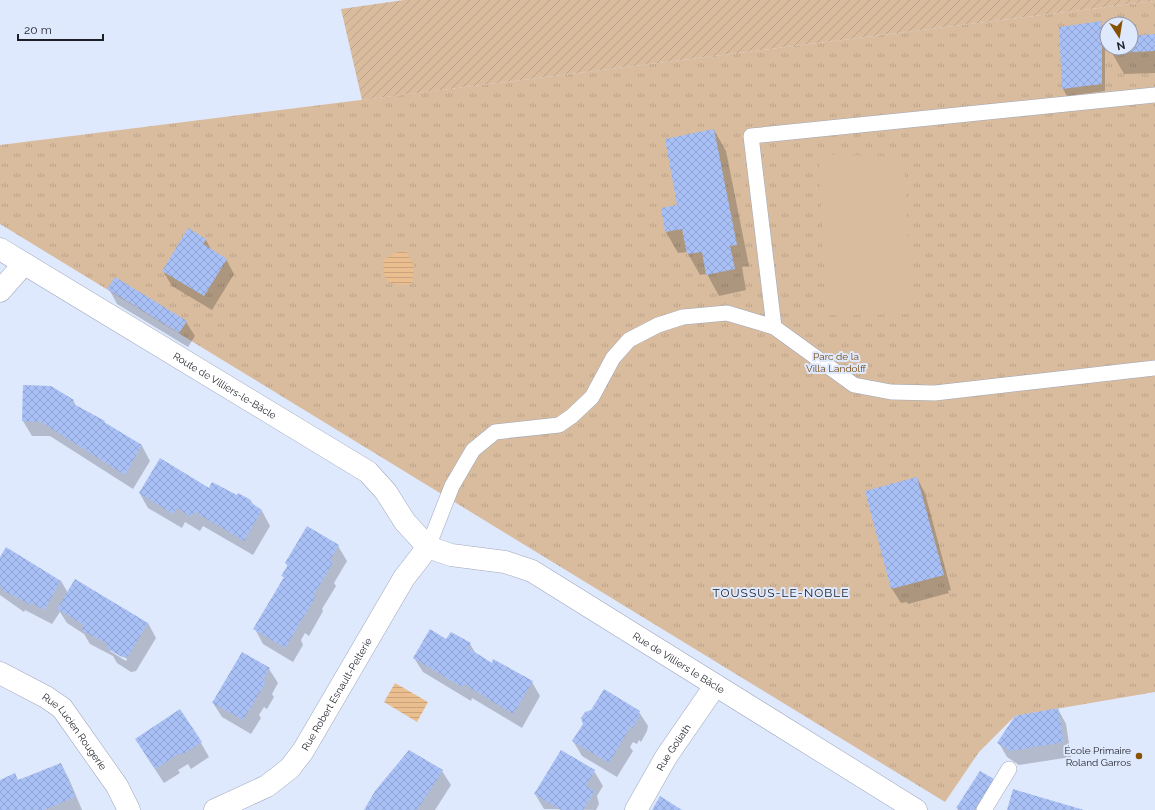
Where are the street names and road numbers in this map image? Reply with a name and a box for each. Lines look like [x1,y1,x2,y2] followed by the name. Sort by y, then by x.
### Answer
[171,350,279,421] street label: Route de Villiers-le-Bâcle
[631,630,727,695] street label: Rue de Villiers le Bâcle
[299,635,374,752] street label: Rue Robert Esnault-Pelterie
[40,691,109,772] street label: Rue Lucien Rougerie
[654,722,693,772] street label: Rue Goliath

